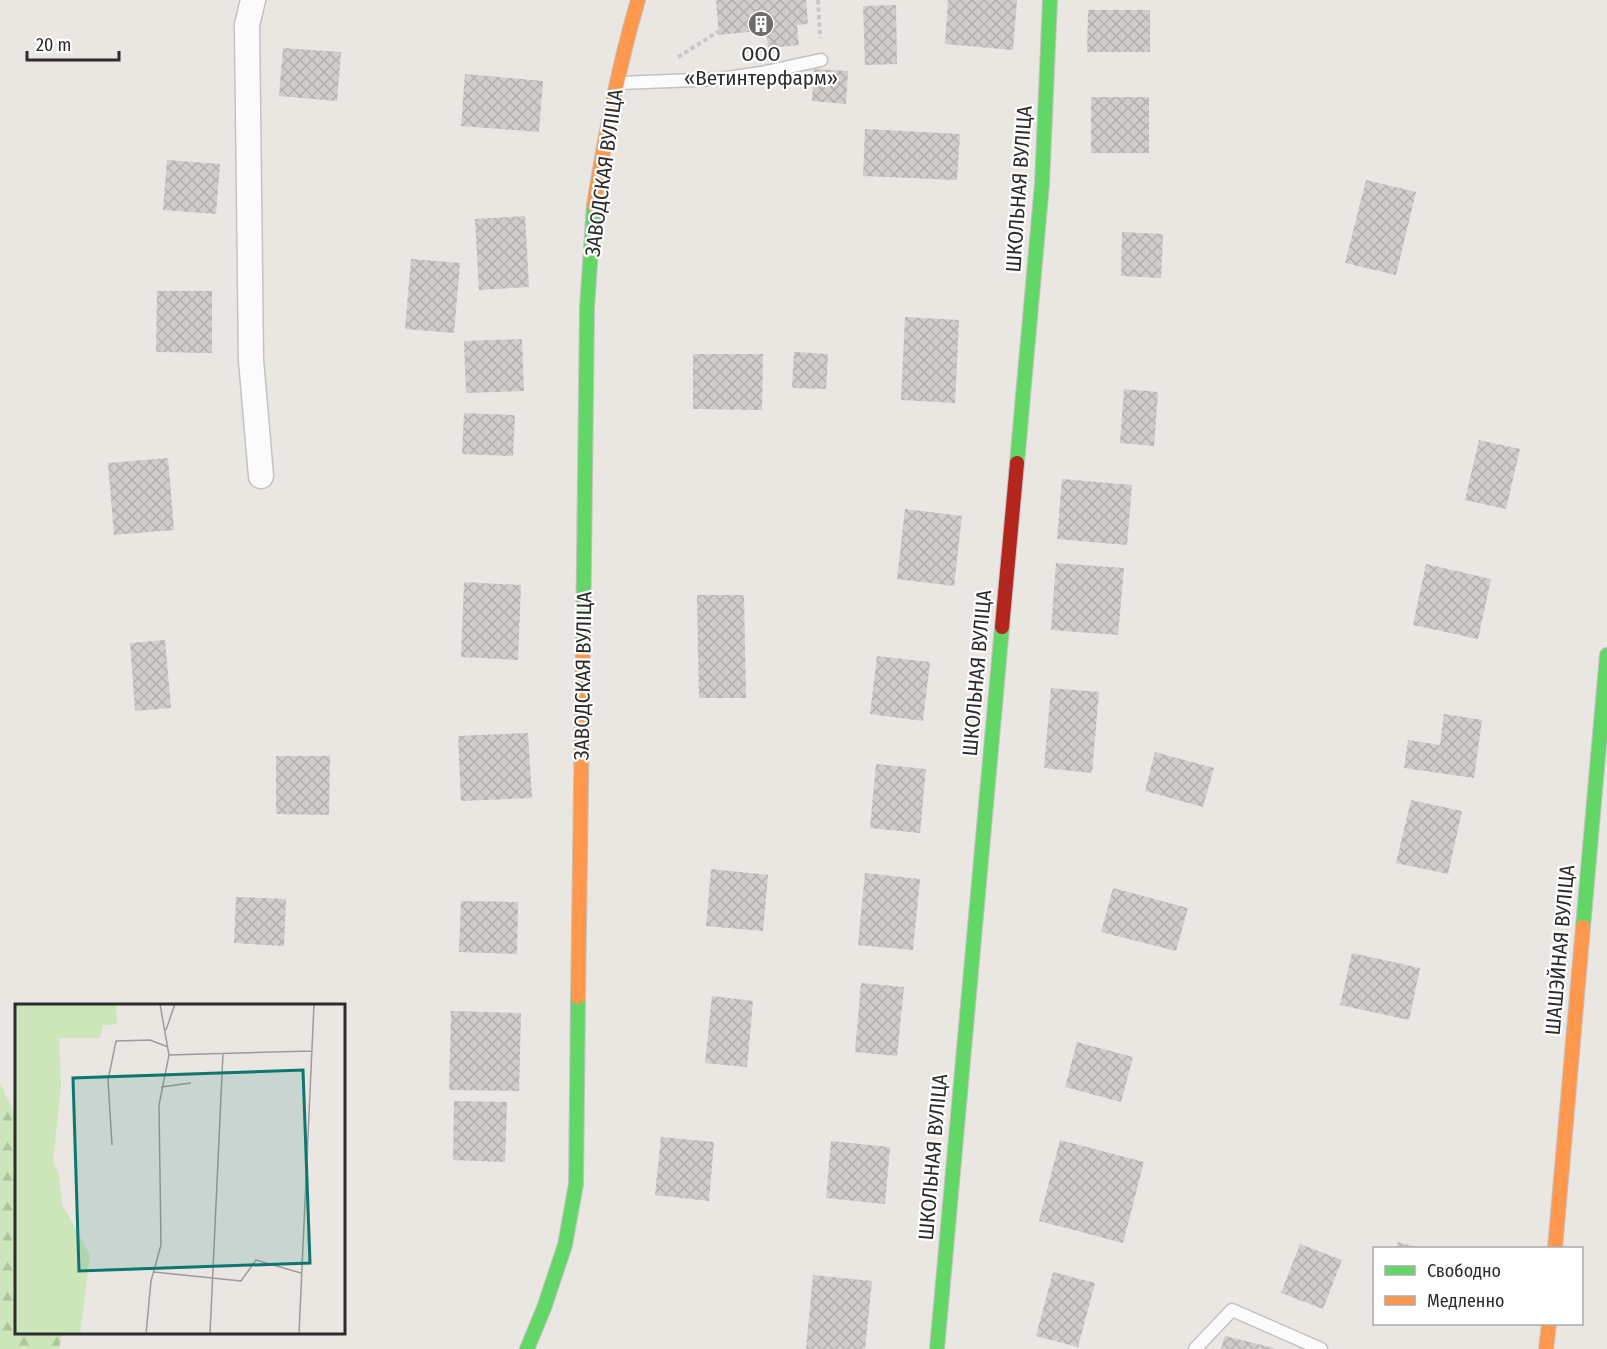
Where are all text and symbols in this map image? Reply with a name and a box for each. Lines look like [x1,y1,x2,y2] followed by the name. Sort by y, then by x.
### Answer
[746,9,776,39] building icon: ООО «Ветинтерфарм»
[27,24,118,62] scale bar
[36,34,71,56] text: 20 m
[684,41,838,91] place label: ООО «Ветинтерфарм»
[579,88,629,258] street label: ЗАВОДСКАЯ ВУЛІЦА
[1000,105,1038,273] street label: ШКОЛЬНАЯ ВУЛІЦА
[957,589,997,757] street label: ШКОЛЬНАЯ ВУЛІЦА
[569,591,597,761] street label: ЗАВОДСКАЯ ВУЛІЦА
[1540,864,1580,1036] street label: ШАШЭЙНАЯ ВУЛІЦА
[15,1004,345,1334] inset map
[913,1073,953,1241] street label: ШКОЛЬНАЯ ВУЛІЦА
[1373,1247,1583,1325] legend
[1427,1260,1501,1282] text: Свободно
[1427,1290,1505,1312] text: Медленно

